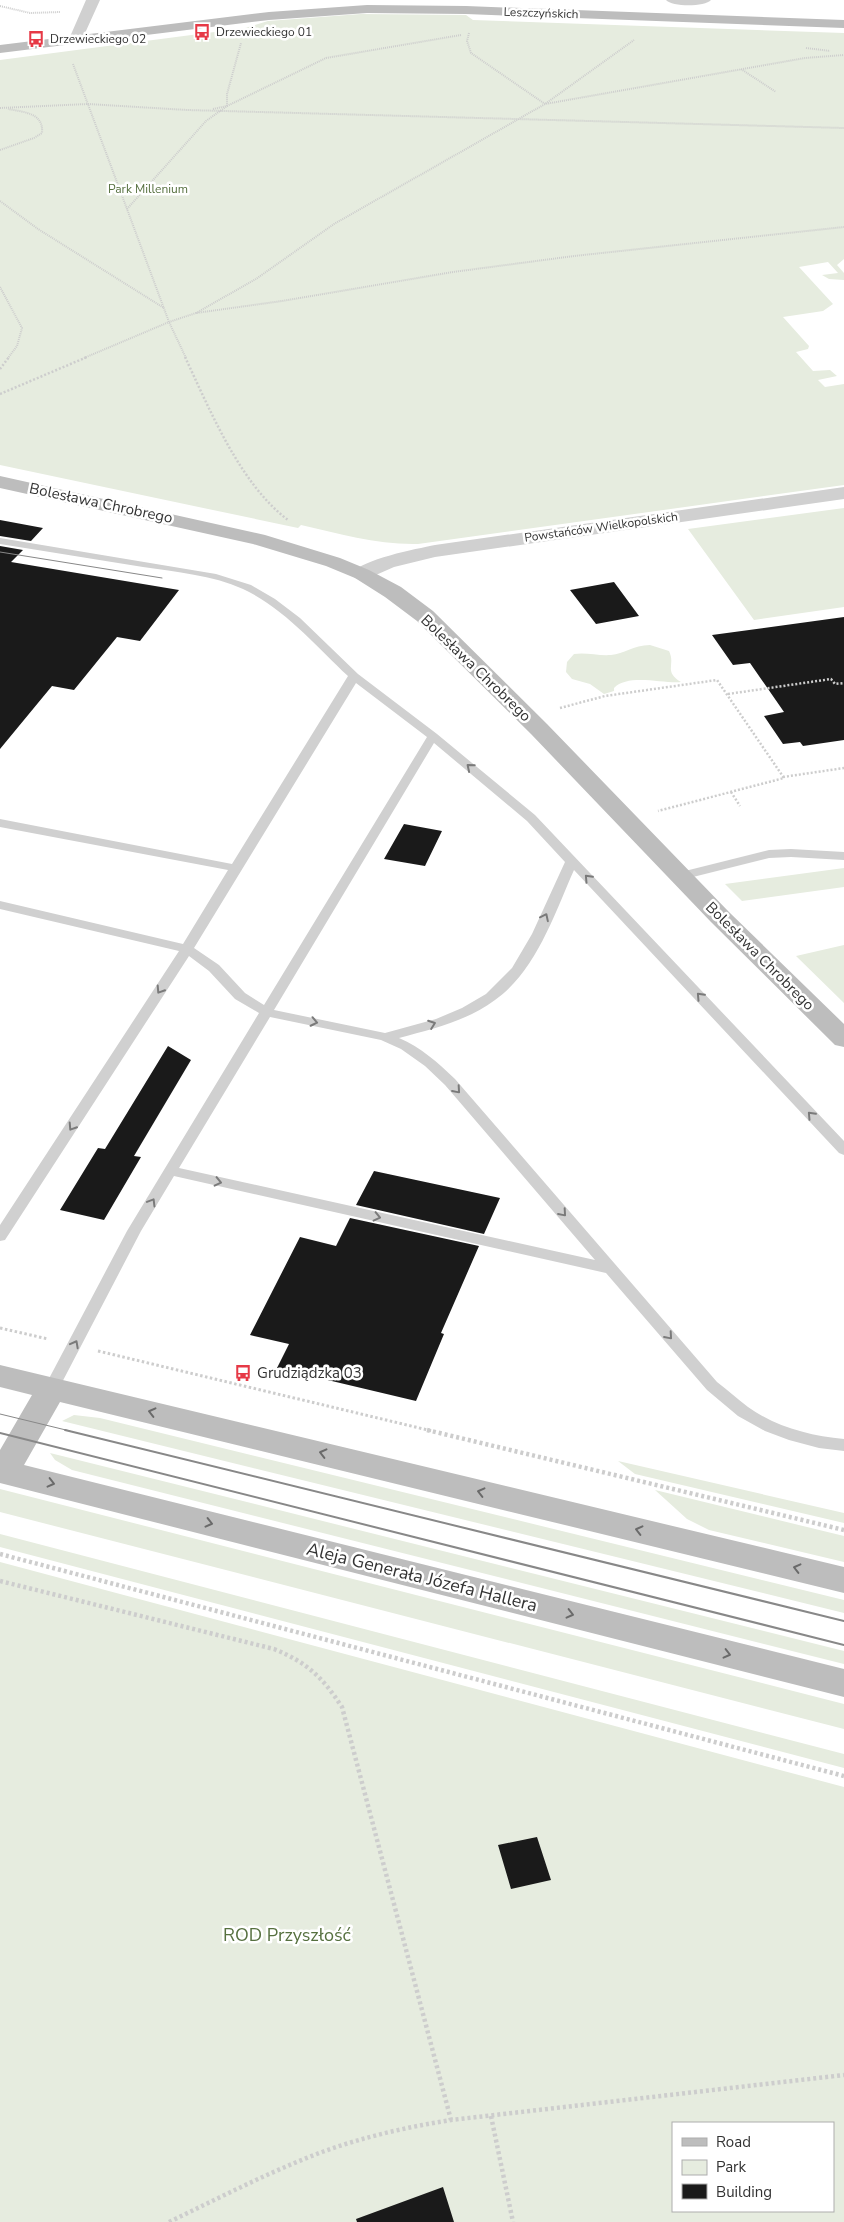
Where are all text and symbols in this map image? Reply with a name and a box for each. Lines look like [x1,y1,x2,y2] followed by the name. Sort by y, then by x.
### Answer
[503,4,579,22] street label: Leszczyńskich
[192,22,212,42] bus stop icon: Drzewieckiego 01
[216,24,312,40] place label: Drzewieckiego 01
[26,29,46,49] bus stop icon: Drzewieckiego 02
[50,31,146,47] place label: Drzewieckiego 02
[108,181,188,197] park label: Park Millenium
[28,478,174,528] street label: Bolesława Chrobrego
[523,508,679,546] street label: Powstańców Wielkopolskich
[417,610,535,726] street label: Bolesława Chrobrego
[467,764,476,772] one-way arrow
[585,874,594,883] one-way arrow
[701,897,819,1015] street label: Bolesława Chrobrego
[539,913,549,922] one-way arrow
[157,984,166,994] one-way arrow
[697,993,706,1002] one-way arrow
[310,1016,319,1027] one-way arrow
[427,1020,436,1030] one-way arrow
[451,1084,460,1093] one-way arrow
[808,1111,817,1120] one-way arrow
[69,1121,78,1130] one-way arrow
[214,1176,223,1187] one-way arrow
[146,1198,155,1207] one-way arrow
[557,1207,566,1216] one-way arrow
[372,1211,381,1222] one-way arrow
[663,1330,672,1339] one-way arrow
[69,1341,79,1350] one-way arrow
[233,1363,253,1383] bus stop icon: Grudziądzka 03
[257,1363,362,1383] place label: Grudziądzka 03
[148,1407,157,1418] one-way arrow
[318,1448,327,1459] one-way arrow
[47,1478,55,1488] one-way arrow
[476,1487,485,1498] one-way arrow
[204,1517,213,1528] one-way arrow
[634,1525,643,1536] one-way arrow
[304,1537,540,1617] street label: Aleja Generała Józefa Hallera
[792,1563,801,1574] one-way arrow
[565,1608,574,1619] one-way arrow
[723,1648,731,1658] one-way arrow
[223,1923,351,1947] park label: ROD Przyszłość
[672,2122,834,2212] legend
[716,2132,751,2152] text: Road
[716,2157,746,2177] text: Park
[716,2182,772,2202] text: Building

